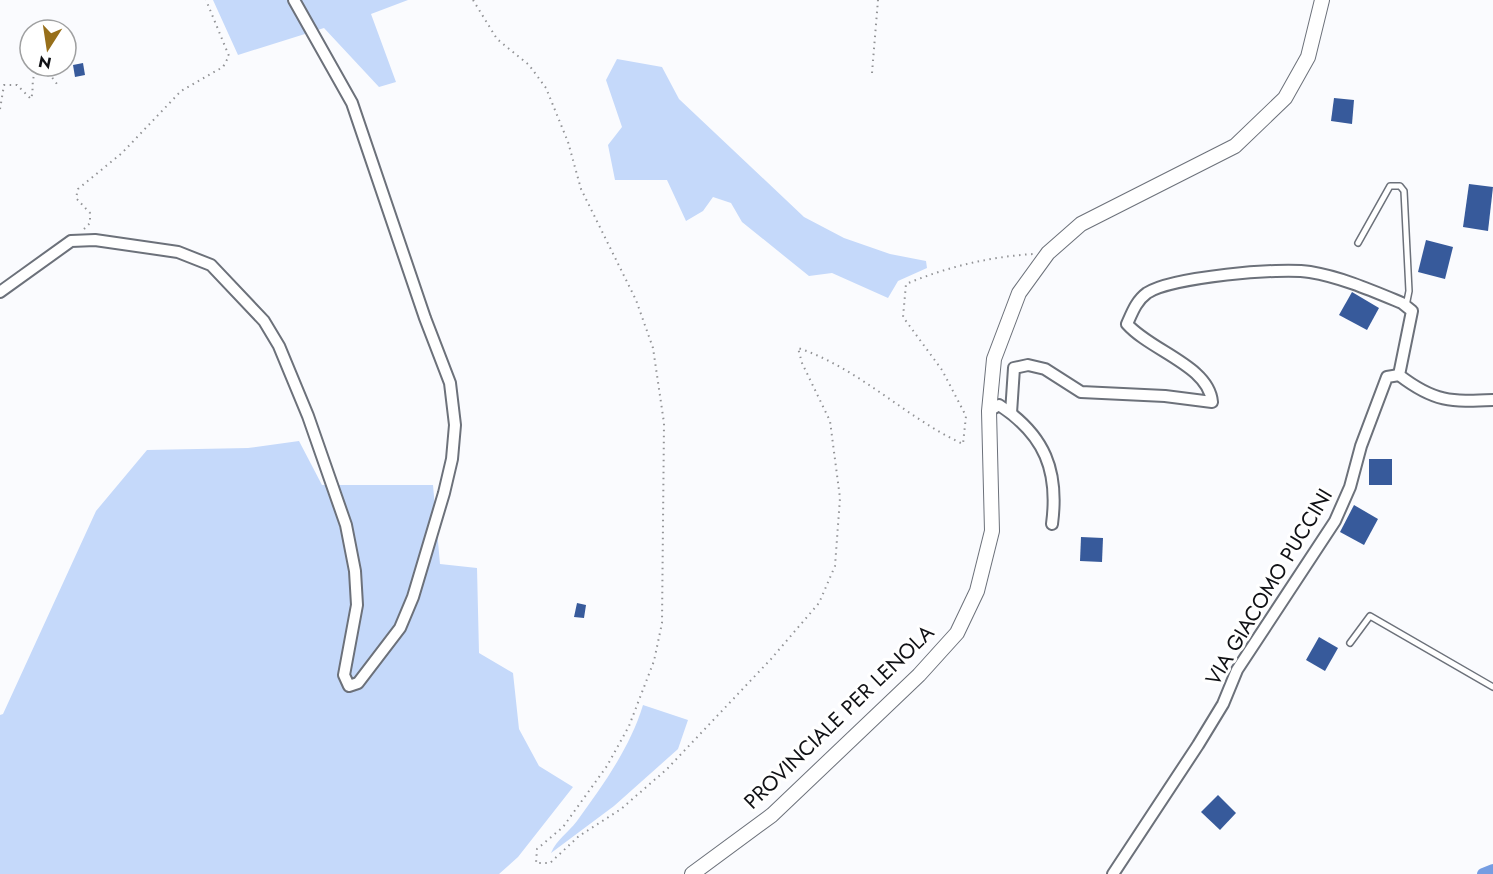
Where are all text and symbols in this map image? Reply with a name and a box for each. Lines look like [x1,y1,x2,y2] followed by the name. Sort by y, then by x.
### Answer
[18,18,78,78] north arrow
[36,50,54,75] text: N
[1198,483,1340,691] street label: VIA GIACOMO PUCCINI
[737,618,941,816] street label: PROVINCIALE PER LENOLA

